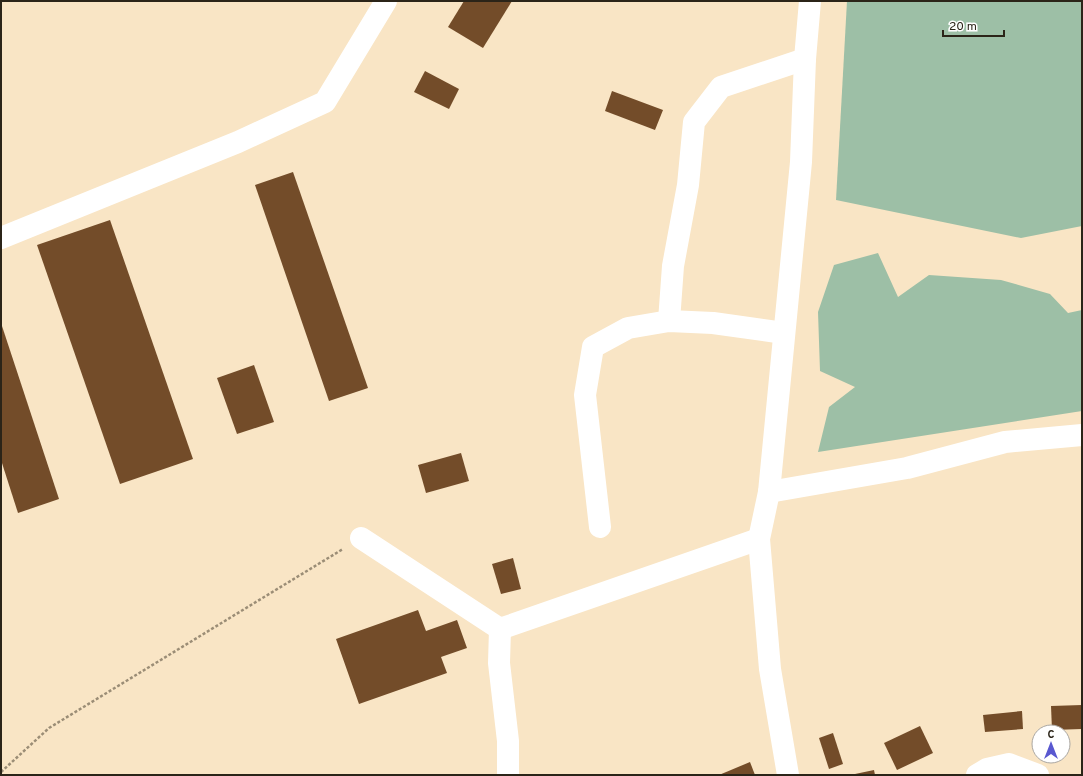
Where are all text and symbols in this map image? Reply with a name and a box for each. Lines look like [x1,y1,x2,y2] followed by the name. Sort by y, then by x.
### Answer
[943,12,1004,38] scale bar
[949,19,977,35] text: 20 m
[1031,724,1071,764] north arrow
[1047,728,1055,742] text: С

